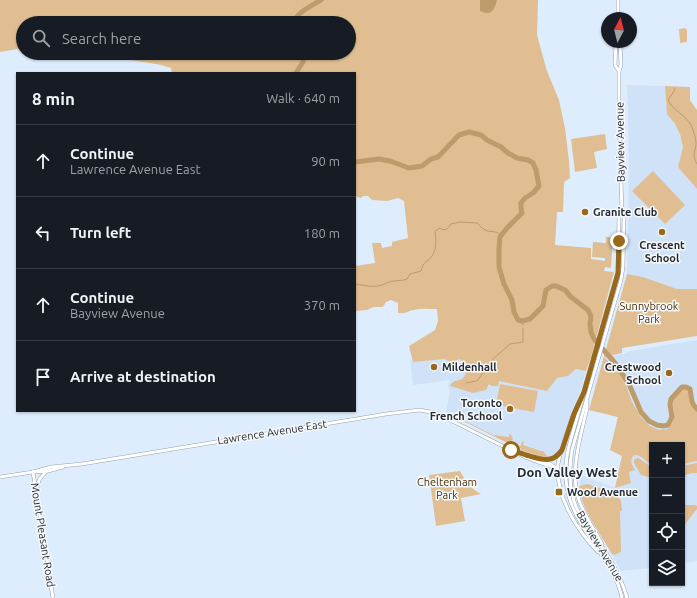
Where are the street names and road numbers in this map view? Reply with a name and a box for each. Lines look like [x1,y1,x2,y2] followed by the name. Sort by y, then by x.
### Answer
[613,102,627,182] street label: Bayview Avenue
[217,417,328,447] street label: Lawrence Avenue East
[29,482,57,588] street label: Mount Pleasant Road
[574,508,626,584] street label: Bayview Avenue

